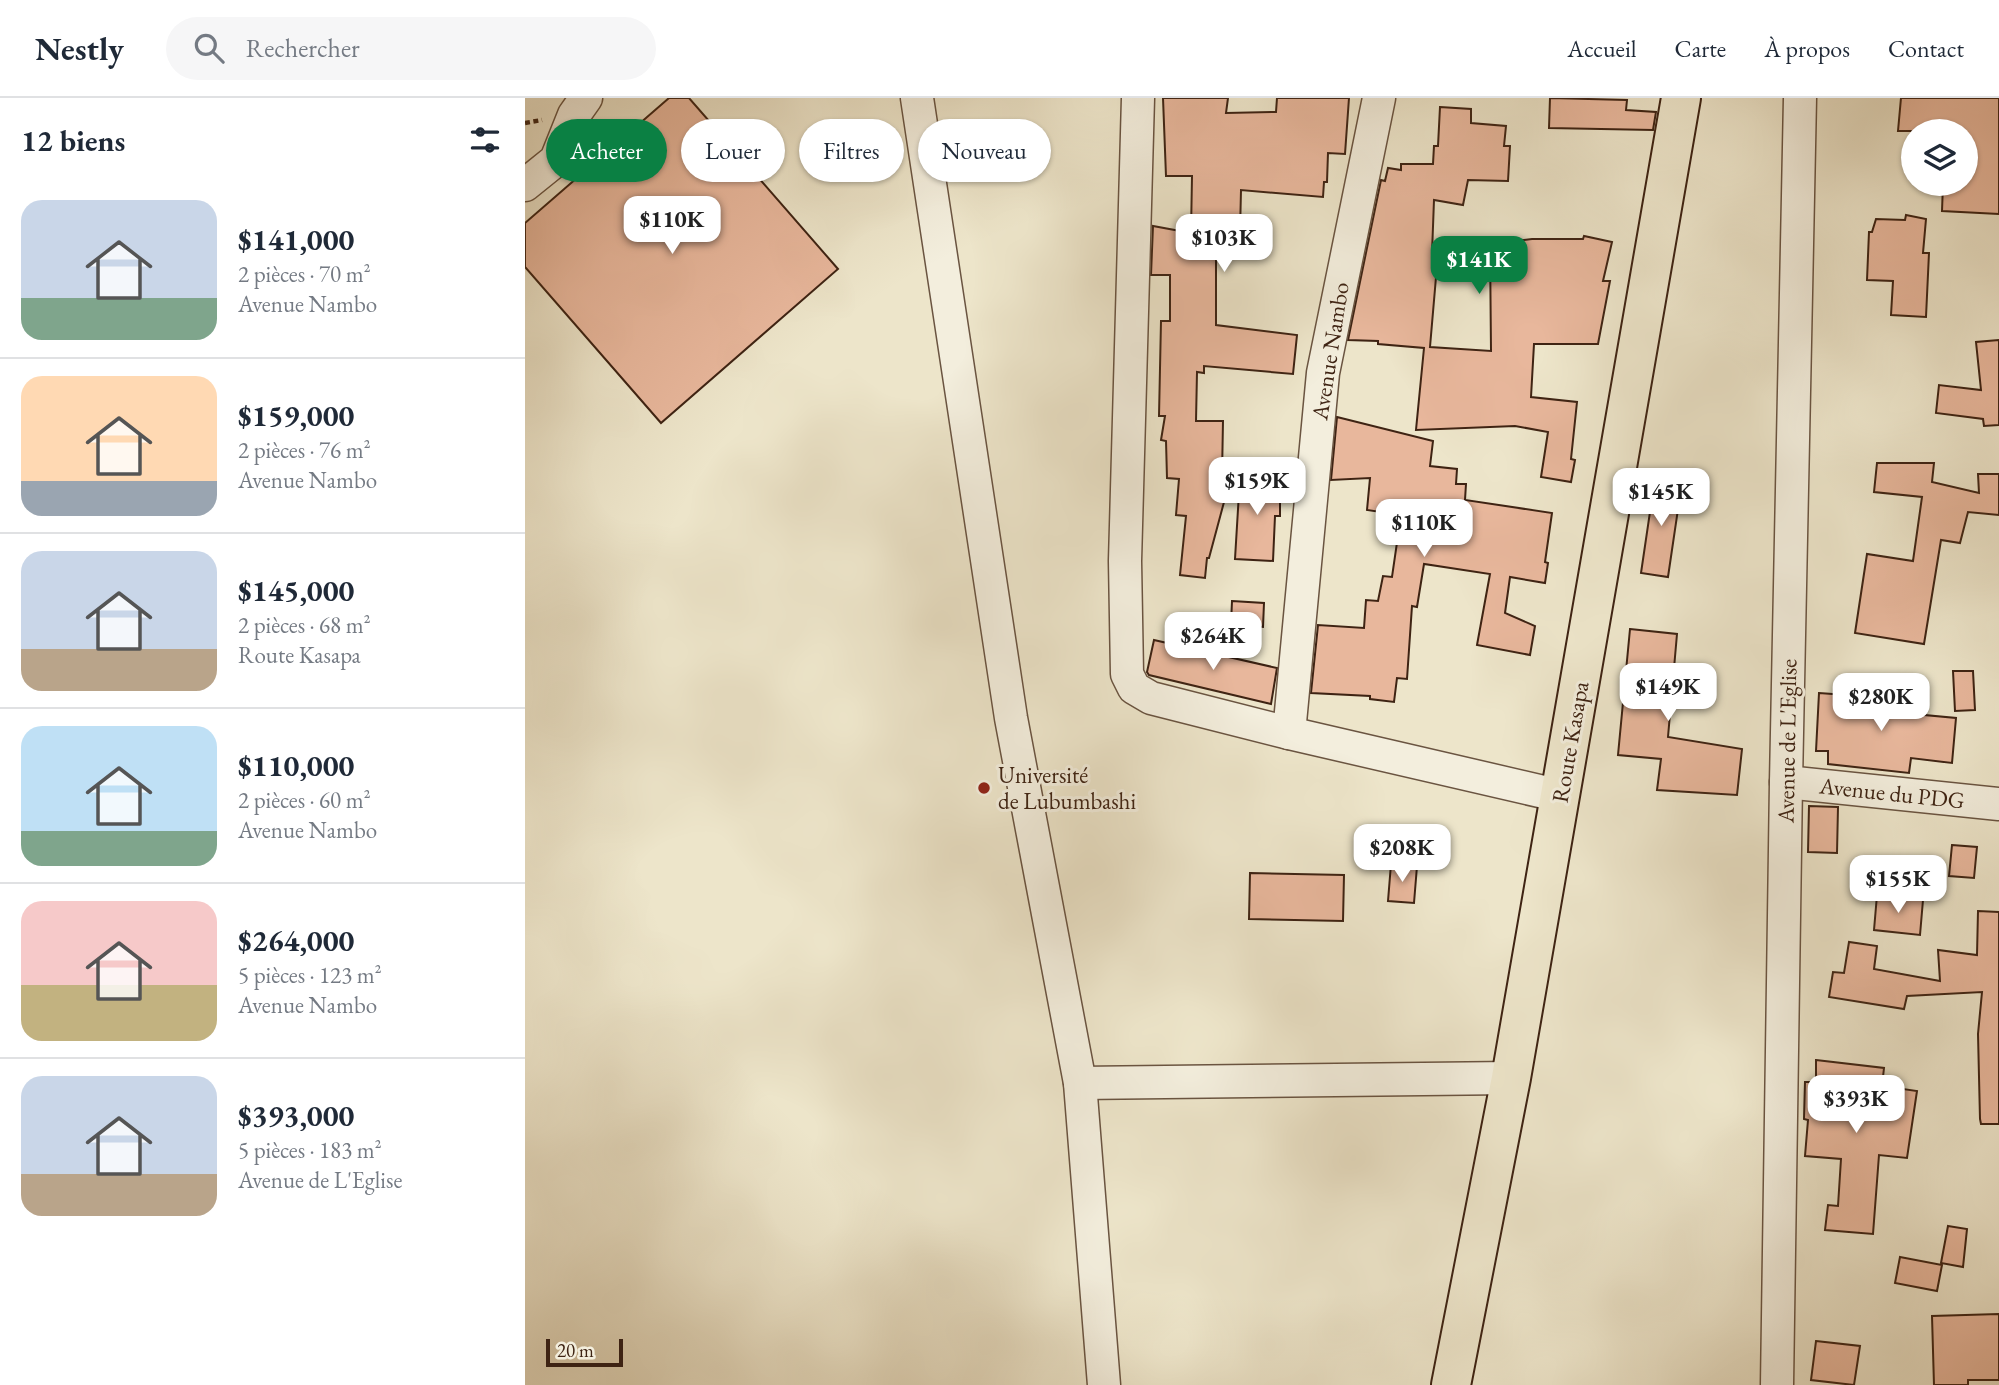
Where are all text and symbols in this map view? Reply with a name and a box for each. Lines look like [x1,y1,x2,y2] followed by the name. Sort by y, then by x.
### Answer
[166,17,656,80] search box
[35,27,124,70] text: Nestly
[190,29,228,67] icon: search
[246,31,360,65] text: Rechercher
[1567,33,1637,64] text: Accueil
[1675,33,1726,64] text: Carte
[1764,33,1850,64] text: À propos
[1888,33,1964,64] text: Contact
[546,119,667,182] chip: Acheter
[681,119,785,182] chip: Louer
[799,119,904,182] chip: Filtres
[918,119,1051,182] chip: Nouveau
[1901,119,1978,196] map controls
[1901,119,1978,196] button: layers
[21,121,125,160] text: 12 biens
[466,121,504,159] icon: filters
[623,197,721,256] pin: $110K
[640,204,704,234] text: $110K
[1175,214,1273,274] pin: $103K
[238,220,354,259] text: $141,000
[1192,222,1256,252] text: $103K
[77,228,161,312] icon: home
[1430,236,1528,296] pin: $141K
[1447,244,1511,274] text: $141K
[238,259,371,289] text: 2 pièces · 70 m²
[1304,280,1356,423] street label: Avenue Nambo
[238,289,377,319] text: Avenue Nambo
[238,396,354,435] text: $159,000
[77,404,161,488] icon: home
[238,435,371,465] text: 2 pièces · 76 m²
[1208,458,1306,517] pin: $159K
[238,465,377,495] text: Avenue Nambo
[1225,465,1289,495] text: $159K
[1612,468,1710,528] pin: $145K
[1629,476,1693,506] text: $145K
[1375,500,1473,559] pin: $110K
[1392,507,1456,537] text: $110K
[238,571,354,610] text: $145,000
[77,579,161,663] icon: home
[238,610,371,640] text: 2 pièces · 68 m²
[1164,612,1262,672] pin: $264K
[1181,620,1245,650] text: $264K
[238,640,361,670] text: Route Kasapa
[1771,659,1803,824] street label: Avenue de L'Eglise
[1619,664,1717,723] pin: $149K
[1636,671,1700,701] text: $149K
[1832,674,1930,733] pin: $280K
[1545,678,1596,805] street label: Route Kasapa
[1849,681,1913,711] text: $280K
[238,746,354,785] text: $110,000
[77,754,161,838] icon: home
[998,760,1136,816] place label: Université de Lubumbashi
[1817,770,1966,816] street label: Avenue du PDG
[976,780,992,796] marker: Université de Lubumbashi
[238,785,371,815] text: 2 pièces · 60 m²
[238,815,377,845] text: Avenue Nambo
[1353,824,1451,884] pin: $208K
[1370,832,1434,862] text: $208K
[1849,856,1947,915] pin: $155K
[1866,863,1930,893] text: $155K
[238,921,354,960] text: $264,000
[77,929,161,1013] icon: home
[238,960,382,990] text: 5 pièces · 123 m²
[238,990,377,1020] text: Avenue Nambo
[1807,1076,1905,1135] pin: $393K
[1824,1083,1888,1113] text: $393K
[238,1096,354,1135] text: $393,000
[77,1104,161,1188] icon: home
[238,1135,382,1165] text: 5 pièces · 183 m²
[238,1165,402,1195] text: Avenue de L'Eglise
[546,1336,623,1368] scale bar
[557,1338,594,1363] text: 20 m

